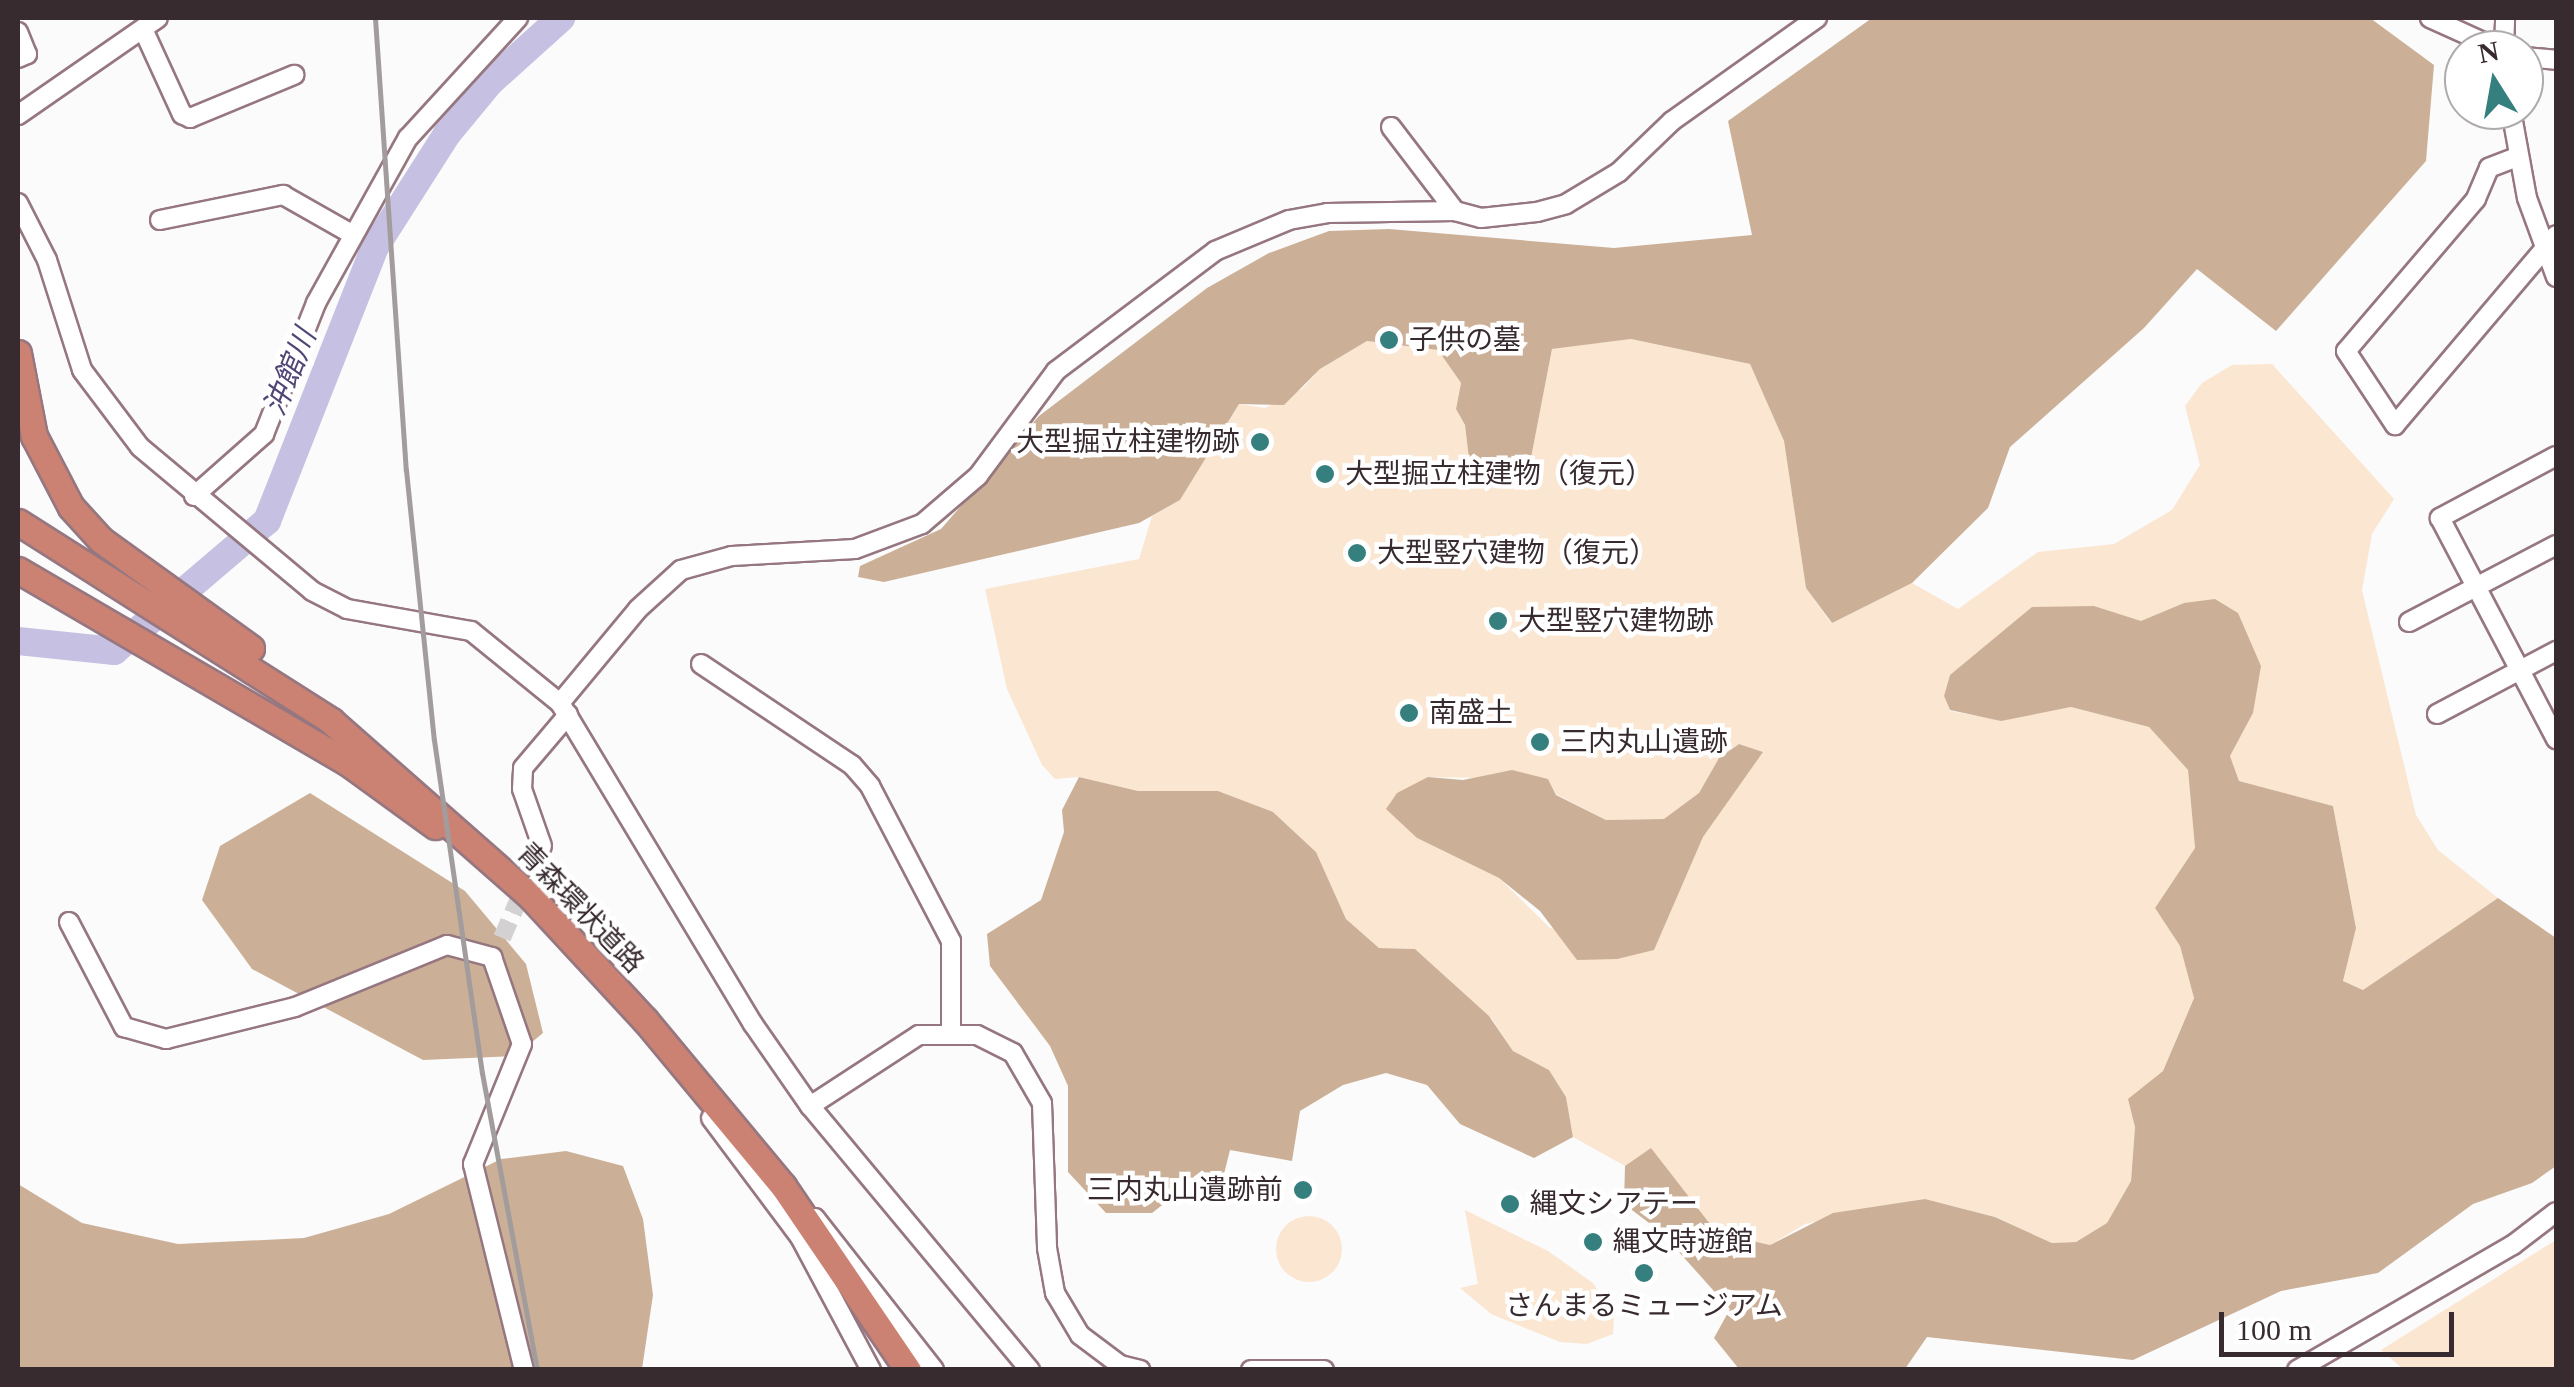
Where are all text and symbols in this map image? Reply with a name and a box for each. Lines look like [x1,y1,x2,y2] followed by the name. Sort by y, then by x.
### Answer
[2444,30,2544,130] north arrow
[2476,35,2501,69] text: N
[1409,323,1521,357] place label: 子供の墓
[256,324,324,420] water label: 沖館川
[1378,329,1400,351] marker: 子供の墓
[1016,425,1240,459] place label: 大型掘立柱建物跡
[1249,431,1271,453] marker: 大型掘立柱建物跡
[1345,457,1653,491] place label: 大型掘立柱建物（復元）
[1314,463,1336,485] marker: 大型掘立柱建物（復元）
[1377,536,1657,570] place label: 大型竪穴建物（復元）
[1346,542,1368,564] marker: 大型竪穴建物（復元）
[1518,604,1714,638] place label: 大型竪穴建物跡
[1487,610,1509,632] marker: 大型竪穴建物跡
[1429,696,1513,730] place label: 南盛土
[1398,702,1420,724] marker: 南盛土
[1560,725,1728,759] place label: 三内丸山遺跡
[1529,731,1551,753] marker: 三内丸山遺跡
[510,836,650,980] street label: 青森環状道路
[1087,1173,1283,1207] place label: 三内丸山遺跡前
[1292,1179,1314,1201] marker: 三内丸山遺跡前
[1530,1187,1698,1221] place label: 縄文シアテー
[1499,1193,1521,1215] marker: 縄文シアテー
[1613,1225,1753,1259] place label: 縄文時遊館
[1582,1231,1604,1253] marker: 縄文時遊館
[1633,1262,1655,1284] marker: さんまるミュージアム
[1504,1289,1784,1323] place label: さんまるミュージアム
[2224,1292,2459,1354] scale bar
[2236,1313,2312,1346] text: 100 m

